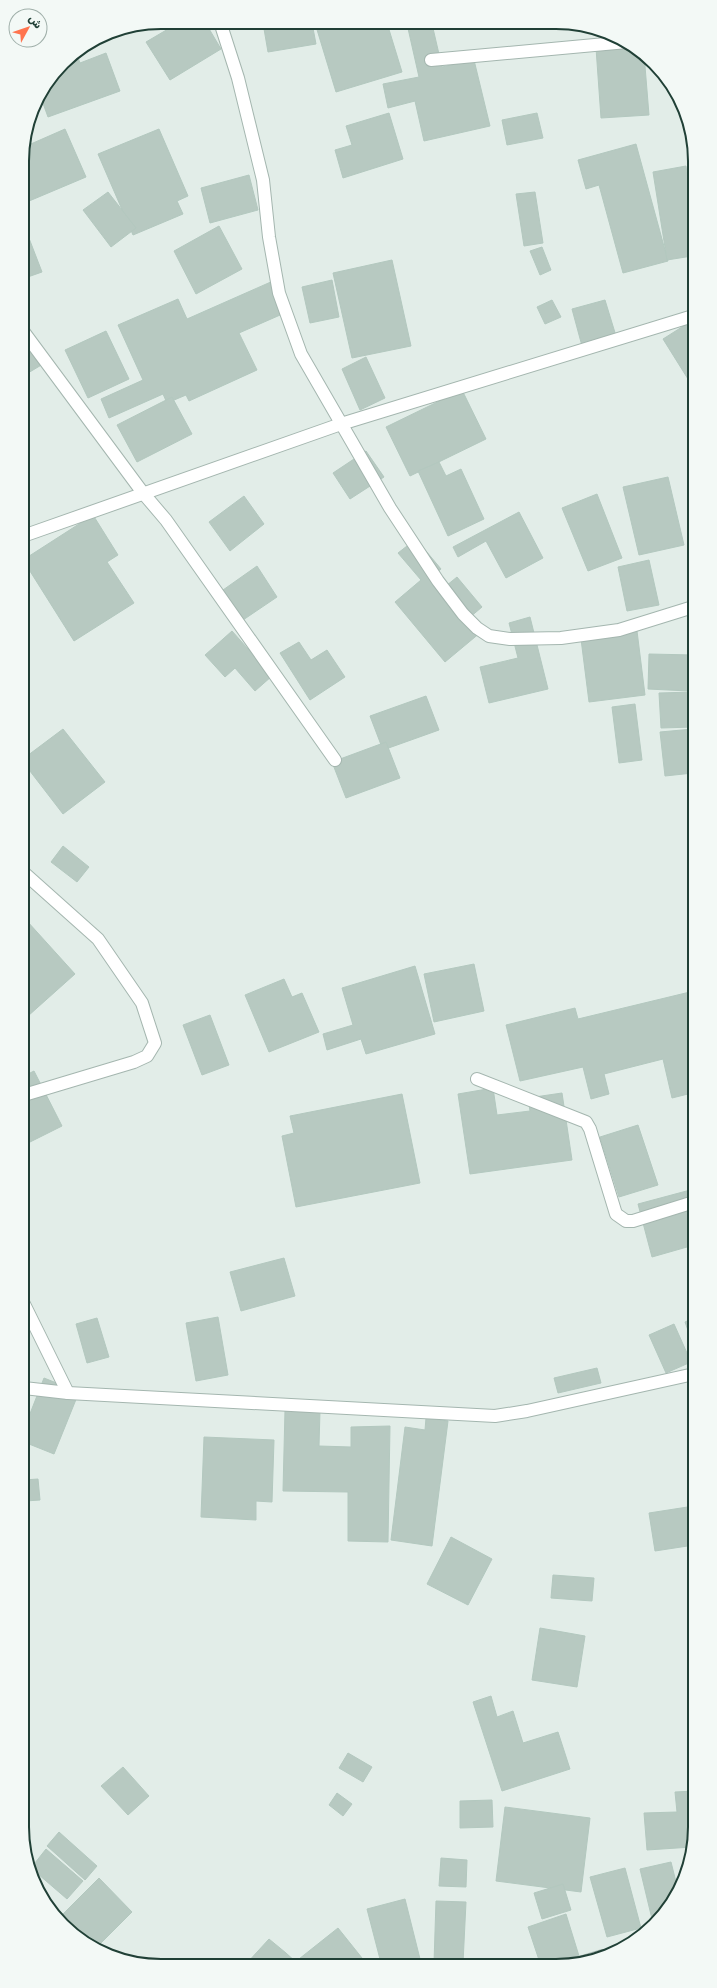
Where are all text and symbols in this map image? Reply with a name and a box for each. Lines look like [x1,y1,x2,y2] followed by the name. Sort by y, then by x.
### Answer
[8,8,48,48] north arrow
[26,12,45,31] text: ش

